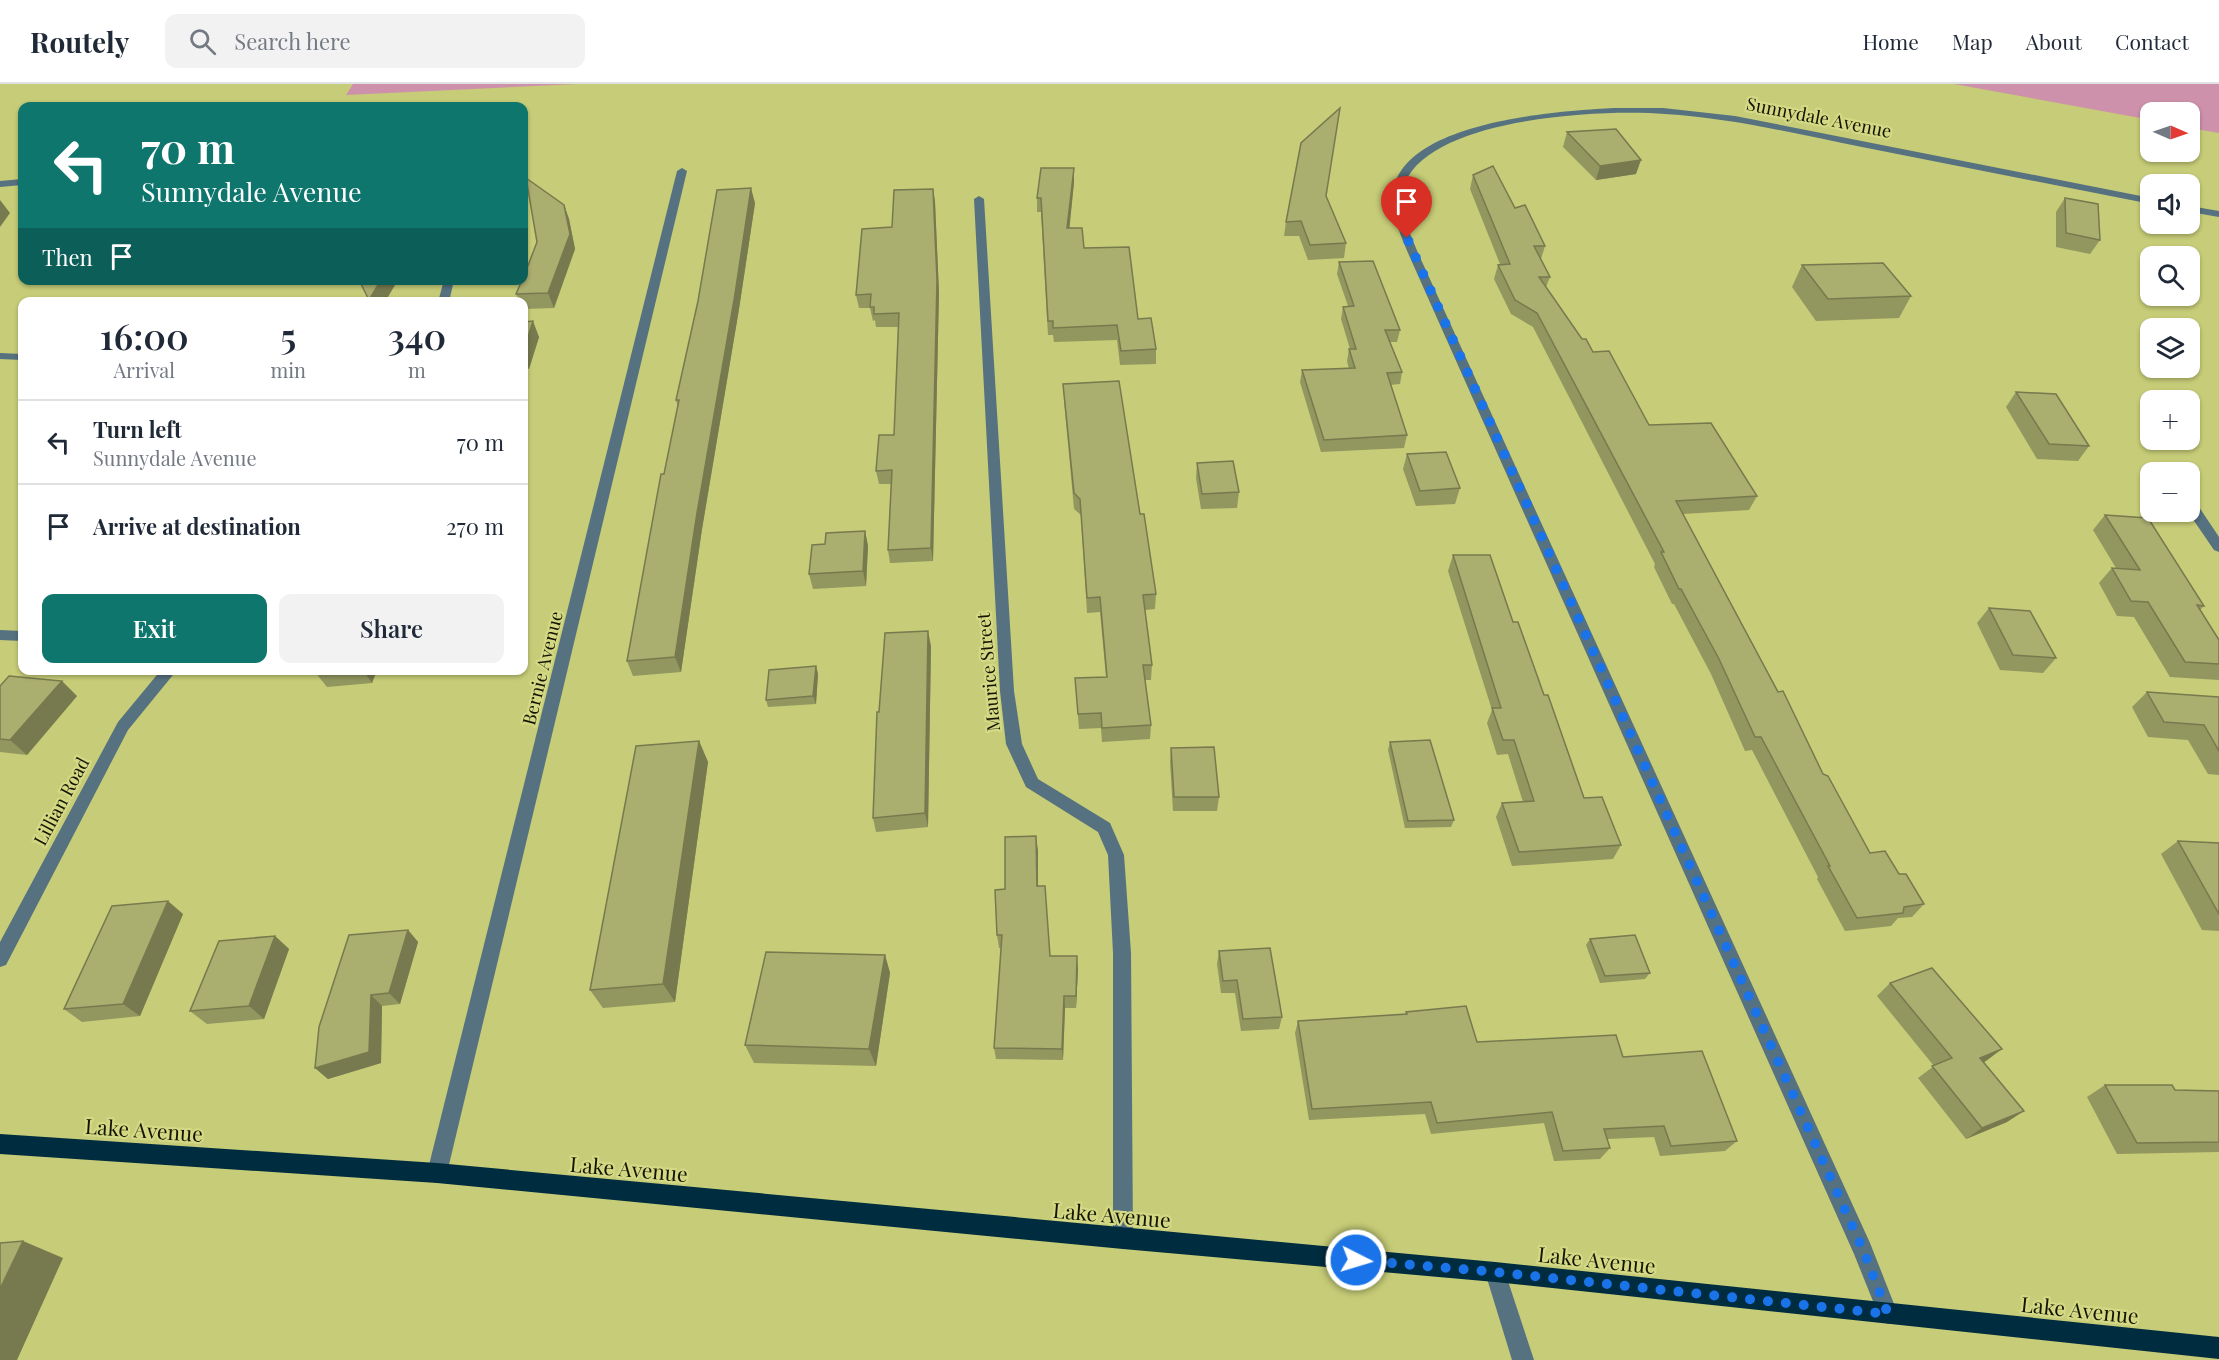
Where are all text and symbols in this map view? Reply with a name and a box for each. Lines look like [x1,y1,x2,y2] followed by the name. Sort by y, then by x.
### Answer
[165,14,585,68] search box
[30,23,129,60] text: Routely
[186,25,219,58] icon: search
[234,26,351,56] text: Search here
[1863,27,1919,55] text: Home
[1952,27,1993,55] text: Map
[2026,27,2082,55] text: About
[2115,27,2189,55] text: Contact
[1744,91,1894,143] street label: Sunnydale Avenue
[2140,102,2200,162] north arrow
[2140,102,2200,522] map controls
[141,119,235,175] text: 70 m
[42,126,120,204] icon: left
[141,173,362,209] text: Sunnydale Avenue
[2140,174,2200,234] button: sound
[1381,176,1432,238] pin
[1390,185,1423,218] icon: arrive
[105,240,138,273] icon: arrive
[42,242,93,272] text: Then
[2140,246,2200,306] button: search
[100,311,189,359] text: 16:00
[280,311,296,359] text: 5
[388,311,446,359] text: 340
[2140,318,2200,378] button: layers
[113,356,175,383] text: Arrival
[270,356,306,383] text: min
[408,356,426,383] text: m
[2140,390,2200,450] button: +
[93,414,182,444] text: Turn left
[42,426,75,459] icon: left
[457,427,504,457] text: 70 m
[93,444,257,471] text: Sunnydale Avenue
[2140,462,2200,522] button: −
[42,510,75,543] icon: arrive
[93,511,301,541] text: Arrive at destination
[446,511,504,541] text: 270 m
[42,594,267,663] button: Exit
[279,594,504,663] button: Share
[516,608,568,728] street label: Bernie Avenue
[971,611,1005,732] street label: Maurice Street
[28,752,95,849] street label: Lillian Road
[84,1111,204,1147] street label: Lake Avenue
[569,1149,689,1187] street label: Lake Avenue
[1052,1195,1172,1233] street label: Lake Avenue
[1324,1228,1388,1292] position arrow
[1537,1239,1657,1279] street label: Lake Avenue
[2020,1289,2140,1329] street label: Lake Avenue

